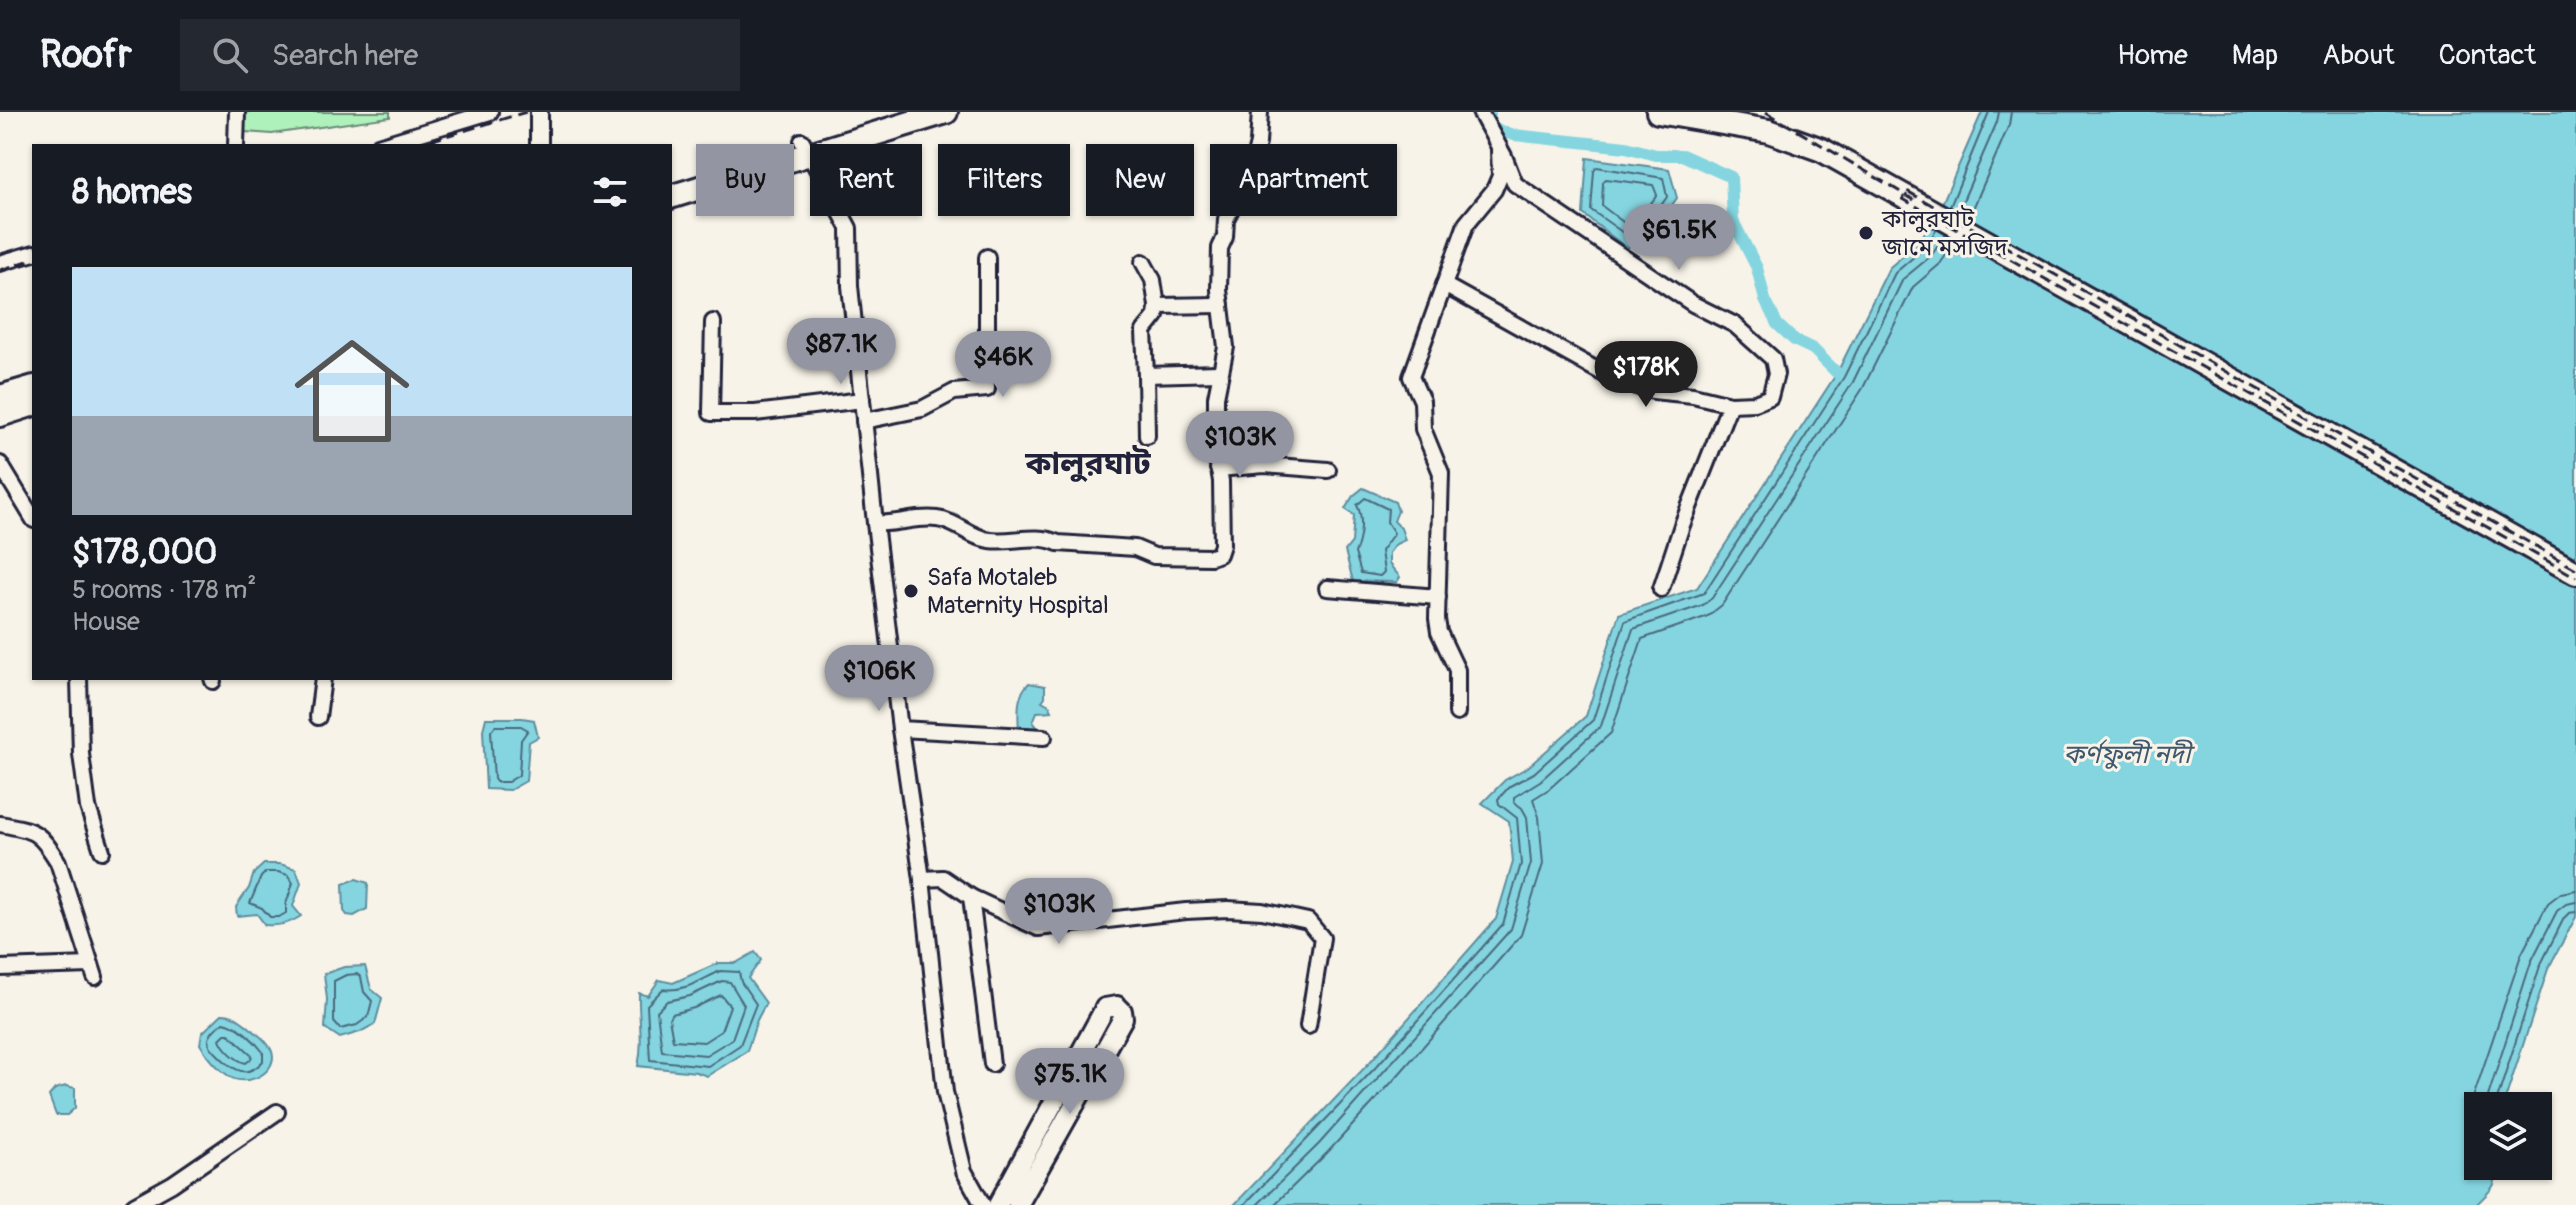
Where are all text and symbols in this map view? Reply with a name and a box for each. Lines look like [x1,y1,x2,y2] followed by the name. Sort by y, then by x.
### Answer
[180,19,740,91] search box
[40,31,132,79] text: Roofr
[208,33,252,77] icon: search
[272,37,418,74] text: Search here
[2117,38,2188,73] text: Home
[2232,38,2278,73] text: Map
[2322,38,2395,73] text: About
[2439,38,2536,73] text: Contact
[696,144,794,216] chip: Buy
[810,144,922,216] chip: Rent
[938,144,1070,216] chip: Filters
[1086,144,1194,216] chip: New
[1210,144,1397,216] chip: Apartment
[588,170,632,214] icon: filters
[72,171,192,214] text: 8 homes
[1614,204,1744,272] pin: $61.5K
[1881,205,2008,262] place label: কালুরঘাট জামে মসজিদ
[1642,214,1716,246] text: $61.5K
[1857,224,1875,242] marker: কালুরঘাট জামে মসজিদ
[776,318,906,386] pin: $87.1K
[280,319,424,463] icon: home
[805,328,877,360] text: $87.1K
[956,331,1050,399] pin: $46K
[973,341,1033,373] text: $46K
[1590,341,1702,409] pin: $178K
[1613,351,1679,383] text: $178K
[1184,411,1296,479] pin: $103K
[1204,421,1276,453] text: $103K
[1024,444,1152,484] district label: কালুরঘাট
[72,531,217,574] text: $178,000
[927,563,1109,620] place label: Safa Motaleb Maternity Hospital
[72,574,256,606] text: 5 rooms · 178 m²
[902,582,920,600] marker: Safa Motaleb Maternity Hospital
[72,606,140,638] text: House
[823,645,935,713] pin: $106K
[843,655,915,687] text: $106K
[2063,739,2196,771] water label: কর্ণফুলী নদী
[1003,878,1115,946] pin: $103K
[1023,888,1095,920] text: $103K
[1005,1048,1135,1116] pin: $75.1K
[1033,1058,1107,1090] text: $75.1K
[2464,1092,2552,1180] map controls
[2464,1092,2552,1180] button: layers

